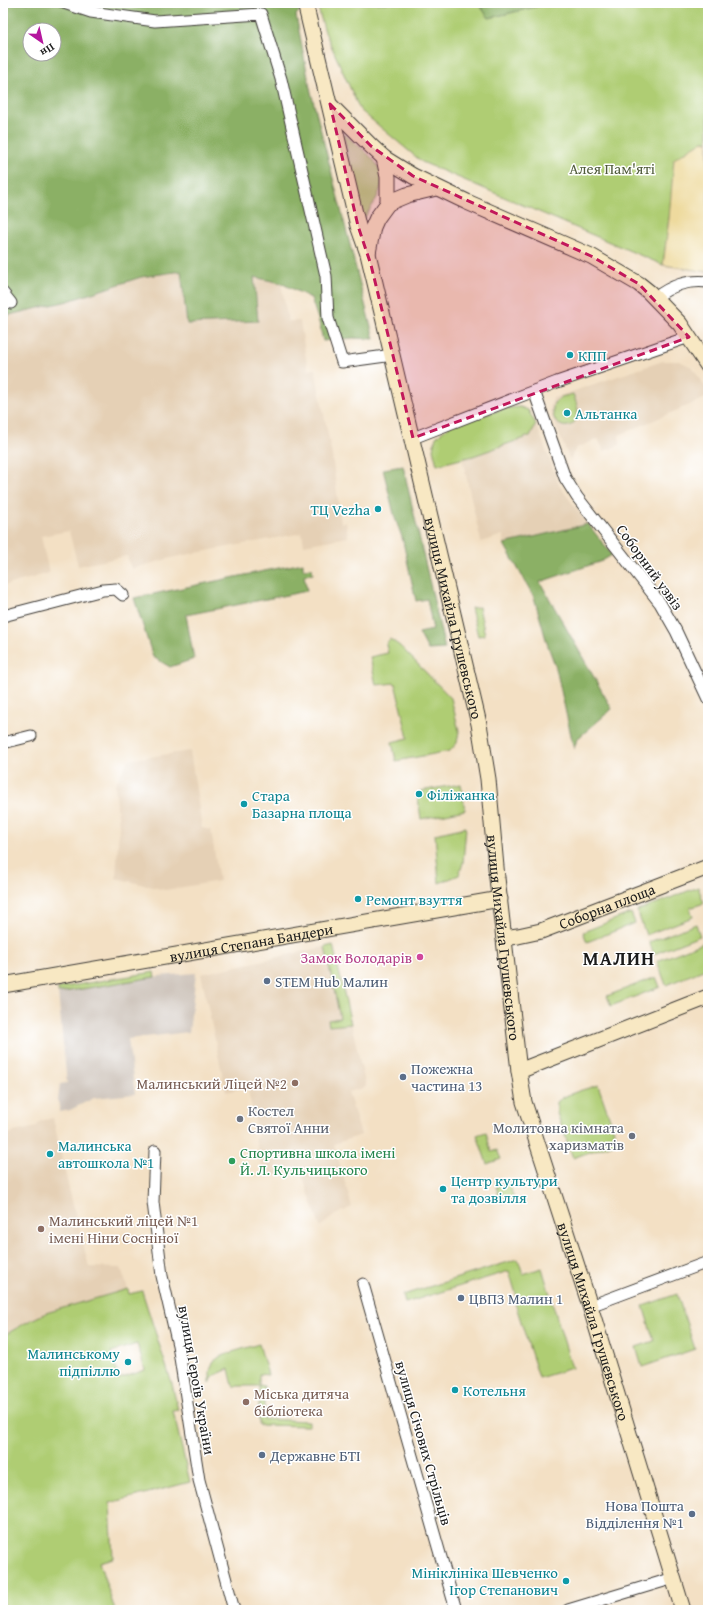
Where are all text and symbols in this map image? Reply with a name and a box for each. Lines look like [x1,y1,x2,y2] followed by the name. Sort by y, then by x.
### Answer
[22,22,62,62] north arrow
[37,40,58,61] text: Пн
[569,158,655,179] park label: Алея Пам'яті
[578,345,607,366] place label: КПП
[565,350,575,360] marker: КПП
[575,403,638,424] place label: Альтанка
[562,408,572,418] marker: Альтанка
[311,499,370,520] place label: ТЦ Vezha
[373,504,383,514] marker: ТЦ Vezha
[420,515,488,721] street label: вулиця Михайла Грушевського
[612,520,688,614] street label: Соборний узвіз
[427,784,496,805] place label: Філіжанка
[252,785,352,823] place label: Стара Базарна площа
[414,789,424,799] marker: Філіжанка
[239,799,249,809] marker: Стара Базарна площа
[483,834,526,1042] street label: вулиця Михайла Грушевського
[555,878,659,934] street label: Соборна площа
[366,889,463,910] place label: Ремонт взуття
[353,894,363,904] marker: Ремонт взуття
[168,918,335,966] street label: вулиця Степана Бандери
[583,944,655,972] district label: МАЛИН
[301,947,412,968] place label: Замок Володарів
[415,952,425,962] marker: Замок Володарів
[275,971,388,992] place label: STEM Hub Малин
[262,976,272,986] marker: STEM Hub Малин
[411,1058,483,1096] place label: Пожежна частина 13
[398,1072,408,1082] marker: Пожежна частина 13
[137,1073,287,1094] place label: Малинський Ліцей №2
[290,1078,300,1088] marker: Малинський Ліцей №2
[248,1100,329,1138] place label: Костел Святої Анни
[235,1114,245,1124] marker: Костел Святої Анни
[493,1117,625,1155] place label: Молитовна кімната харизматів
[627,1131,637,1141] marker: Молитовна кімната харизматів
[58,1135,154,1173] place label: Малинська автошкола №1
[240,1142,395,1180] place label: Спортивна школа імені Й. Л. Кульчицького
[45,1149,55,1159] marker: Малинська автошкола №1
[227,1156,237,1166] marker: Спортивна школа імені Й. Л. Кульчицького
[451,1170,558,1208] place label: Центр культури та дозвілля
[438,1184,448,1194] marker: Центр культури та дозвілля
[49,1210,198,1248] place label: Малинський ліцей №1 імені Ніни Сосніної
[553,1220,635,1424] street label: вулиця Михайла Грушевського
[36,1224,46,1234] marker: Малинський ліцей №1 імені Ніни Сосніної
[469,1288,563,1309] place label: ЦВПЗ Малин 1
[456,1293,466,1303] marker: ЦВПЗ Малин 1
[174,1304,220,1456] street label: вулиця Героїв України
[28,1343,120,1381] place label: Малинському підпіллю
[123,1357,133,1367] marker: Малинському підпіллю
[390,1358,458,1528] street label: вулиця Січових Стрільців
[463,1380,526,1401] place label: Котельня
[254,1383,350,1421] place label: Міська дитяча бібліотека
[450,1385,460,1395] marker: Котельня
[241,1397,251,1407] marker: Міська дитяча бібліотека
[269,1445,361,1466] place label: Державне БТІ
[257,1450,267,1460] marker: Державне БТІ
[586,1495,685,1533] place label: Нова Пошта Відділення №1
[687,1509,697,1519] marker: Нова Пошта Відділення №1
[411,1562,558,1600] place label: Мініклініка Шевченко Ігор Степанович
[561,1576,571,1586] marker: Мініклініка Шевченко Ігор Степанович

